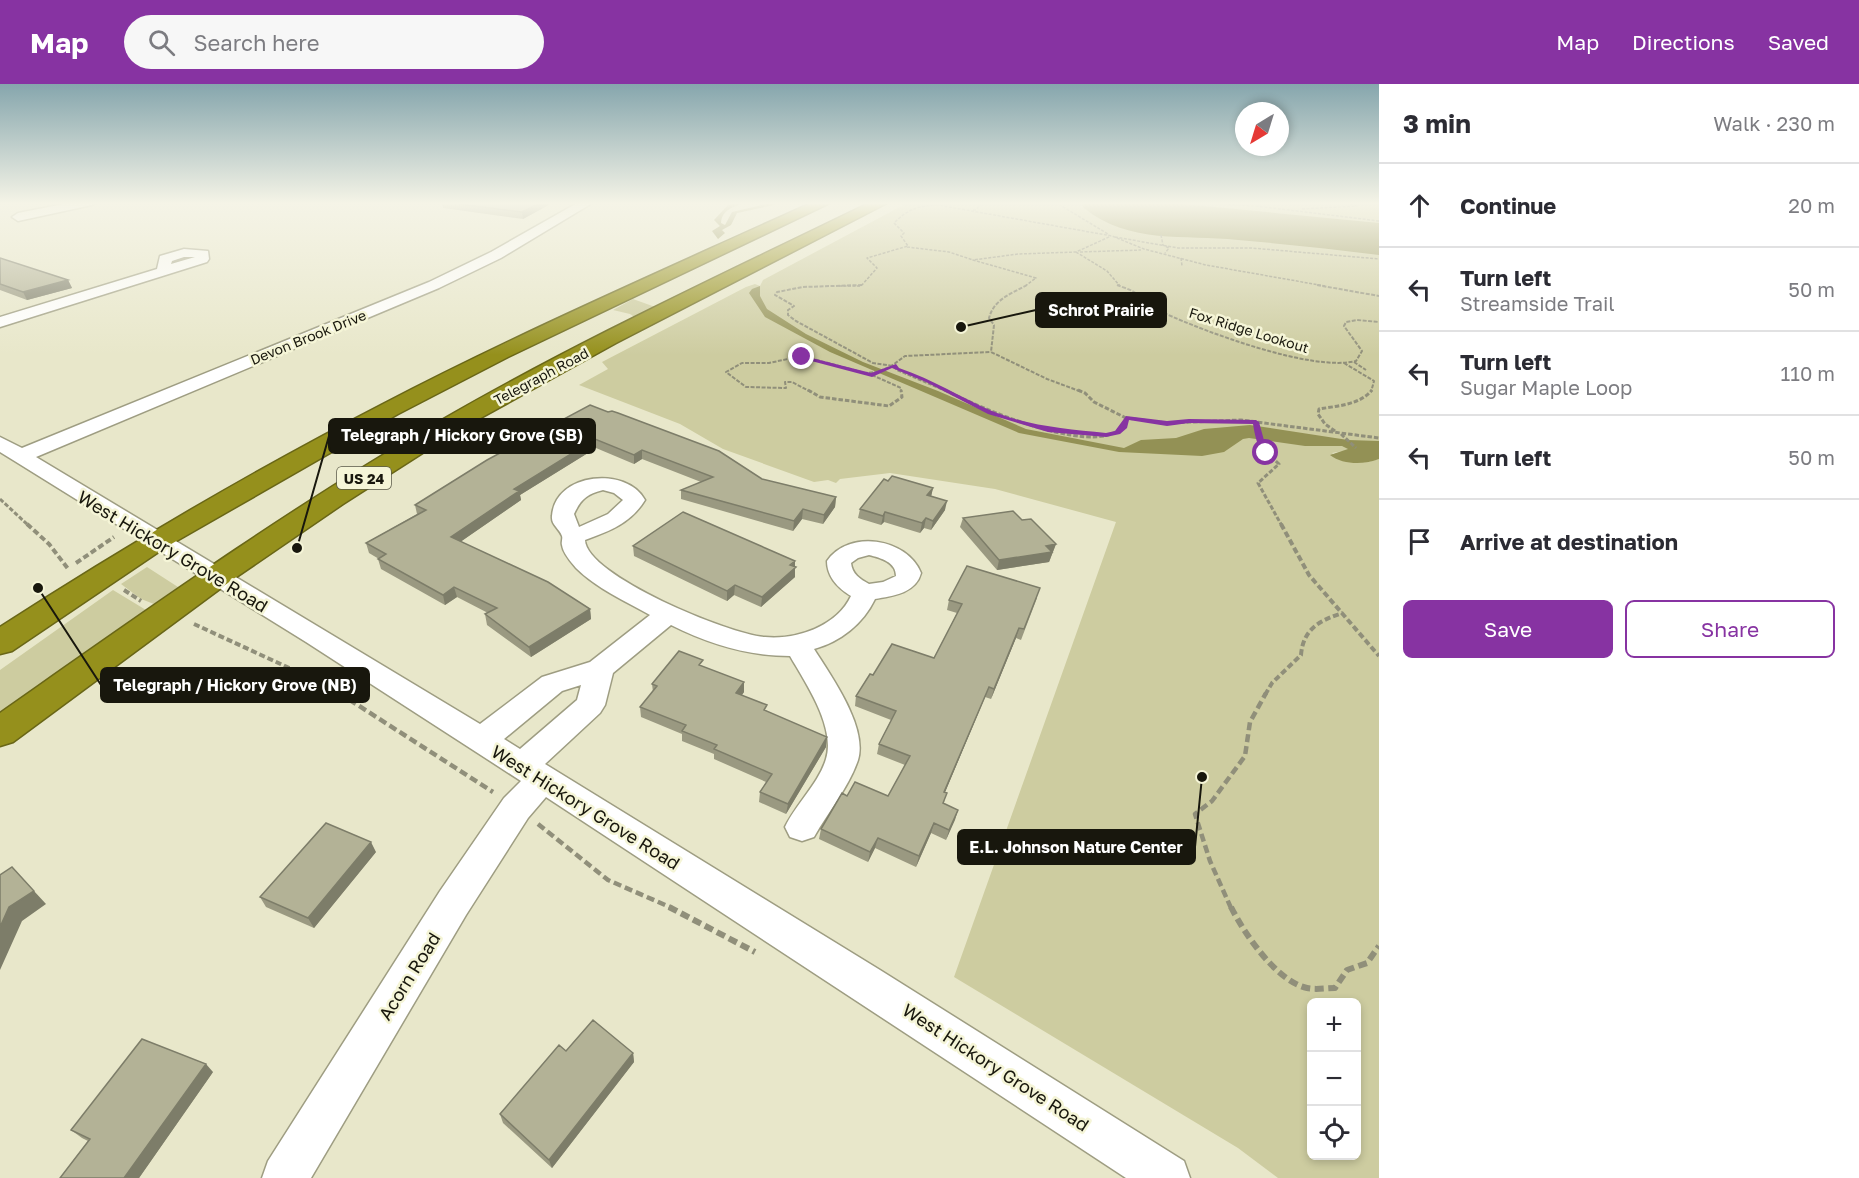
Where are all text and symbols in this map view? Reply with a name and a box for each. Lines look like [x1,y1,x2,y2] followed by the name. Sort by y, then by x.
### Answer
[124,15,544,69] search box
[30,26,88,59] text: Map
[145,26,178,59] icon: search
[193,29,319,56] text: Search here
[1556,29,1599,55] text: Map
[1632,29,1735,55] text: Directions
[1768,29,1829,55] text: Saved
[1235,102,1289,156] north arrow
[1403,108,1471,139] text: 3 min
[1713,111,1835,135] text: Walk · 230 m
[1403,189,1436,222] icon: ahead
[1460,192,1556,219] text: Continue
[1788,193,1835,217] text: 20 m
[1460,264,1551,291] text: Turn left
[1403,273,1436,306] icon: left
[1788,277,1835,301] text: 50 m
[1460,291,1615,315] text: Streamside Trail
[1036,293,1166,327] callout: Schrot Prairie
[1048,300,1154,320] text: Schrot Prairie
[1187,304,1311,356] street label: Fox Ridge Lookout
[248,306,368,368] street label: Devon Brook Drive
[788,343,814,369] route end
[491,344,591,408] street label: Telegraph Road
[1460,348,1551,375] text: Turn left
[1403,357,1436,390] icon: left
[1781,361,1835,385] text: 110 m
[1460,375,1632,399] text: Sugar Maple Loop
[329,419,595,453] callout: Telegraph / Hickory Grove (SB)
[341,425,583,445] text: Telegraph / Hickory Grove (SB)
[1252,439,1278,465] route start
[1403,441,1436,474] icon: left
[1460,444,1551,471] text: Turn left
[1788,445,1835,469] text: 50 m
[337,467,391,489] road number: US 24
[74,485,272,617] street label: West Hickory Grove Road
[1403,525,1436,558] icon: arrive
[1460,528,1678,555] text: Arrive at destination
[1403,600,1613,658] button: Save
[1625,600,1835,658] button: Share
[101,668,369,702] callout: Telegraph / Hickory Grove (NB)
[113,675,357,695] text: Telegraph / Hickory Grove (NB)
[488,740,684,874] street label: West Hickory Grove Road
[958,830,1195,864] callout: E.L. Johnson Nature Center
[969,837,1183,857] text: E.L. Johnson Nature Center
[373,928,445,1024] street label: Acorn Road
[899,998,1093,1136] street label: West Hickory Grove Road
[1307,998,1361,1160] map controls
[1307,998,1361,1052] button: +
[1307,1052,1361,1106] button: −
[1307,1106,1361,1160] button: locate

